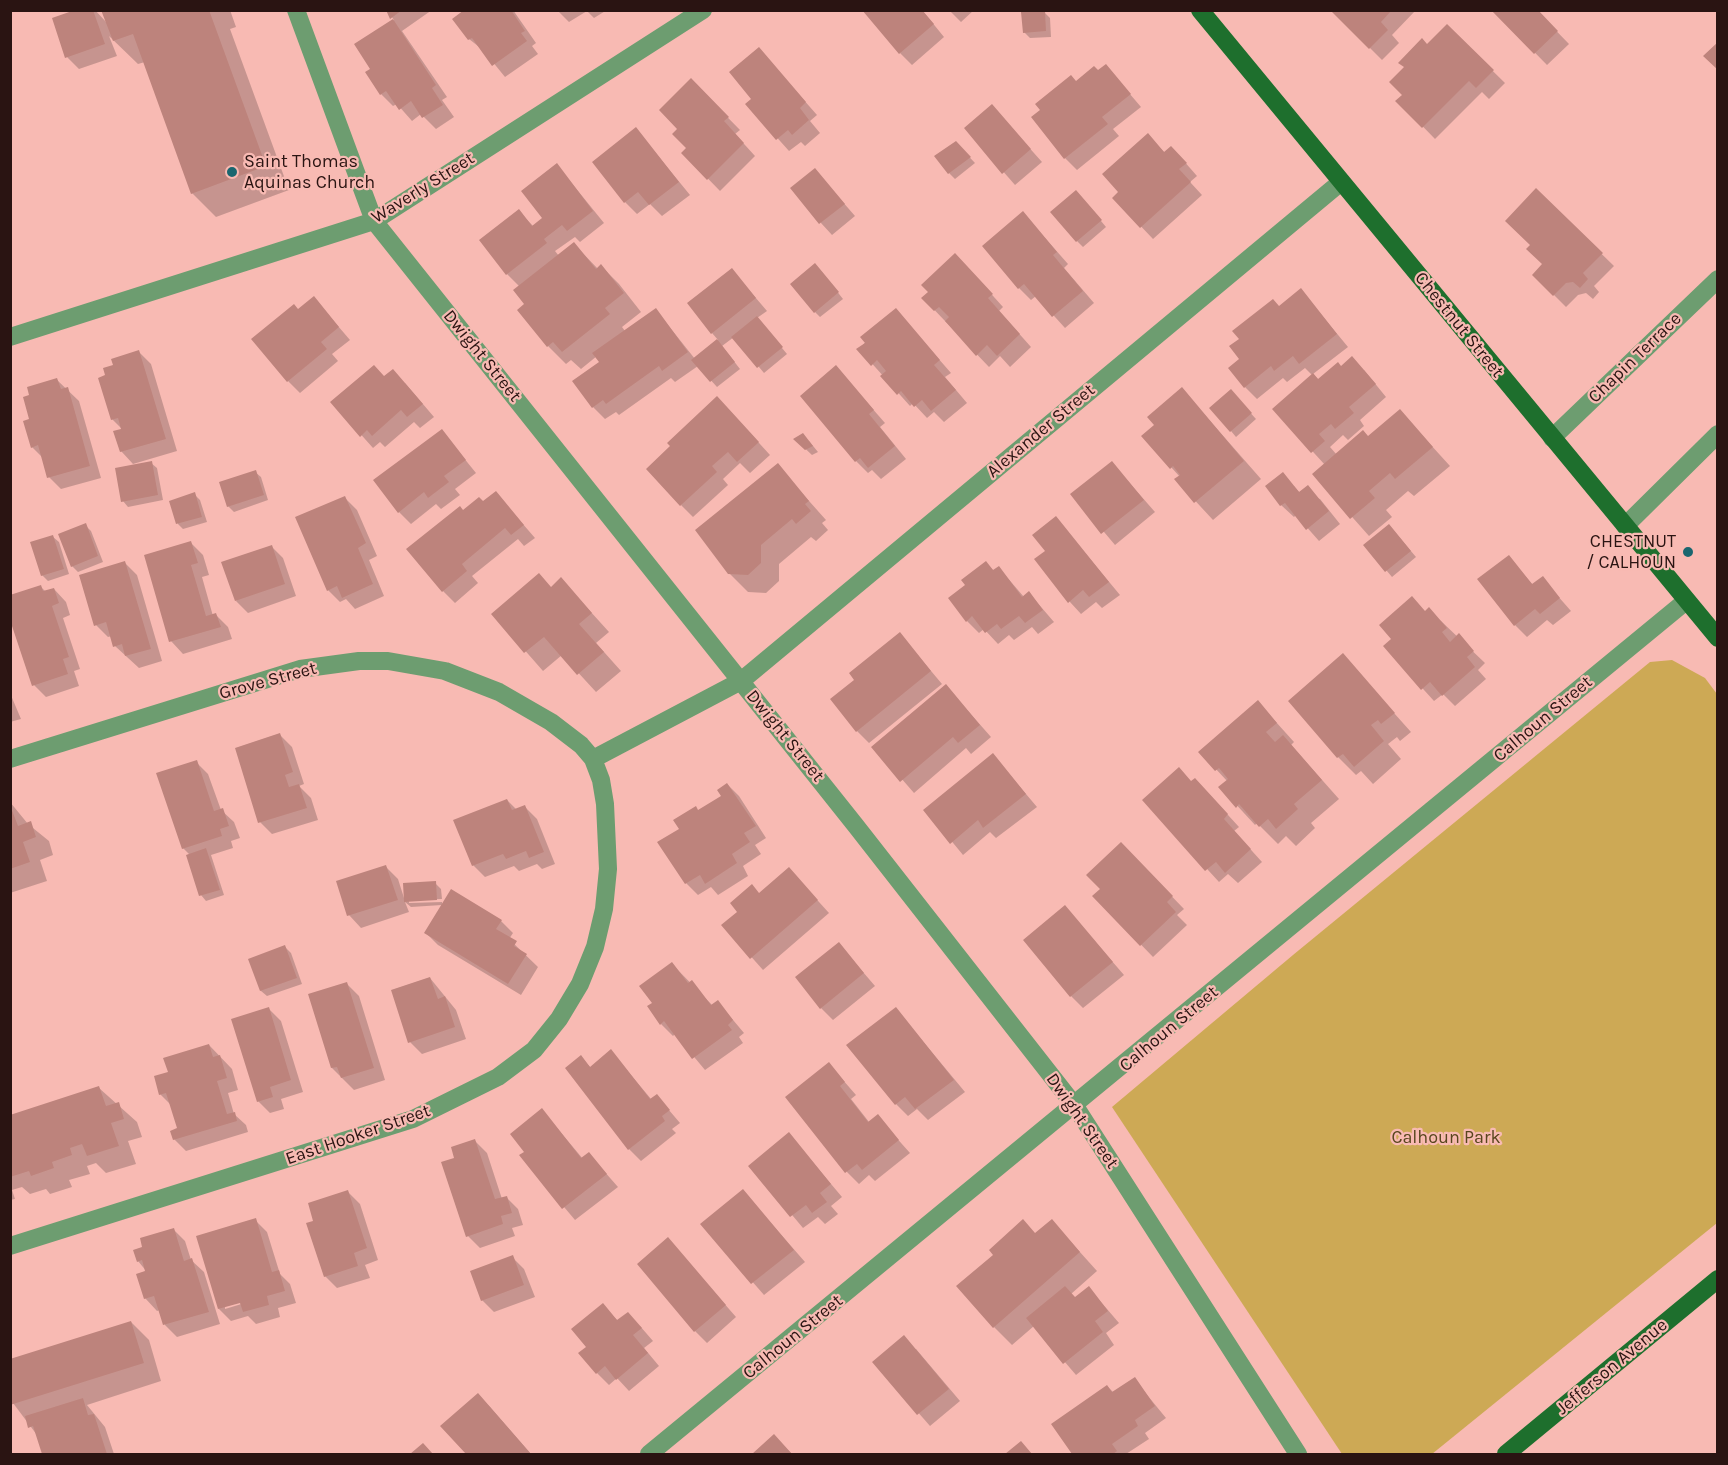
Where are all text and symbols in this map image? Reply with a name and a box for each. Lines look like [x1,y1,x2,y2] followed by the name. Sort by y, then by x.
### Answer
[368,148,478,228] street label: Waverly Street
[244,151,375,194] place label: Saint Thomas Aquinas Church
[225,165,239,179] marker: Saint Thomas Aquinas Church
[1410,268,1508,382] street label: Chestnut Street
[438,306,526,406] street label: Dwight Street
[1584,308,1686,408] street label: Chapin Terrace
[982,379,1100,483] street label: Alexander Street
[1586,531,1676,574] place label: CHESTNUT / CALHOUN
[1681,545,1695,559] marker: CHESTNUT / CALHOUN
[217,658,319,704] street label: Grove Street
[1489,671,1597,767] street label: Calhoun Street
[741,686,829,786] street label: Dwight Street
[1115,981,1223,1077] street label: Calhoun Street
[1041,1069,1123,1173] street label: Dwight Street
[283,1100,433,1170] street label: East Hooker Street
[1391,1127,1501,1149] park label: Calhoun Park
[739,1290,847,1384] street label: Calhoun Street
[1552,1314,1672,1420] street label: Jefferson Avenue

